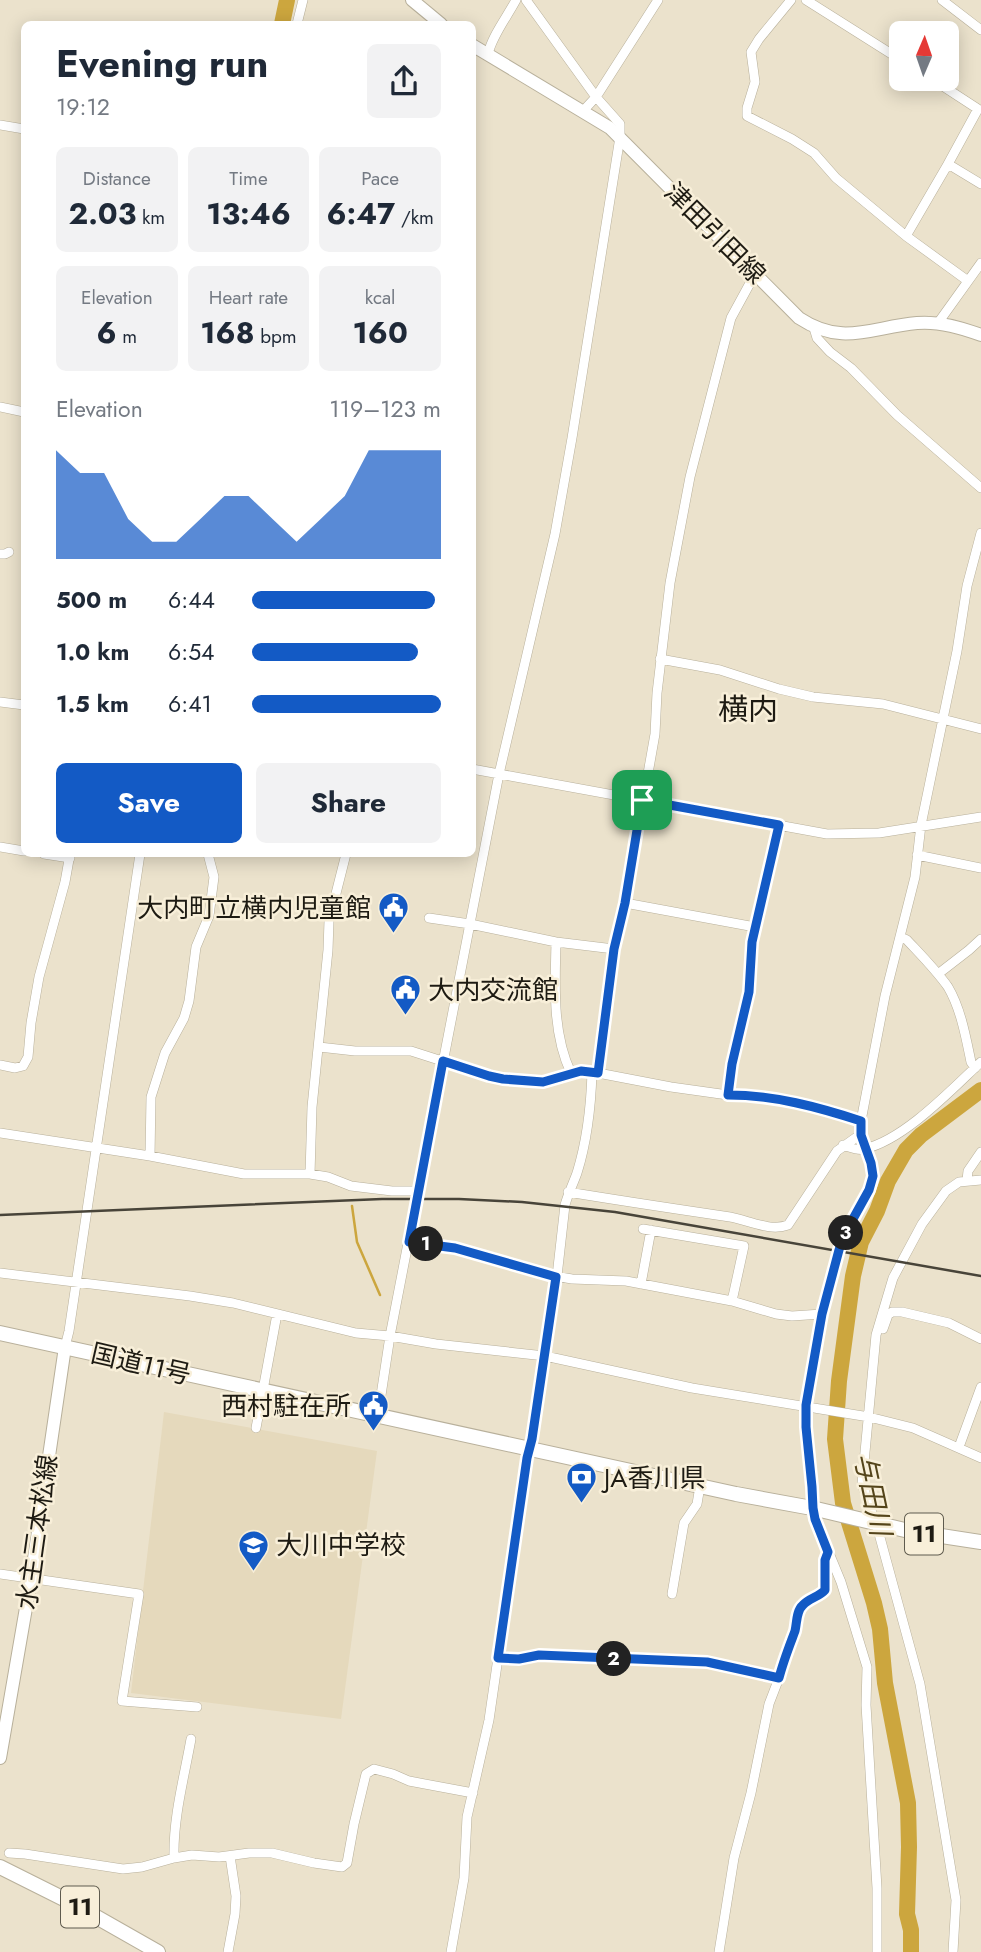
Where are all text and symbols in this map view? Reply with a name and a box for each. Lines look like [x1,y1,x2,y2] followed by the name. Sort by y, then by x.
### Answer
[889,21,959,91] north arrow
[889,21,959,91] map controls
[56,36,268,91] text: Evening run
[367,44,441,118] button: share
[56,90,110,124] text: 19:12
[83,165,151,192] text: Distance
[229,165,268,192] text: Time
[361,165,399,192] text: Pace
[656,174,774,292] street label: 津田引田線
[68,192,136,235] text: 2.03
[206,192,291,235] text: 13:46
[326,192,395,235] text: 6:47
[136,204,165,231] text: km
[395,204,434,231] text: /km
[81,284,153,311] text: Elevation
[209,284,288,311] text: Heart rate
[365,284,395,311] text: kcal
[97,311,117,354] text: 6
[200,311,254,354] text: 168
[353,311,408,354] text: 160
[117,323,137,350] text: m
[254,323,297,350] text: bpm
[56,392,143,426] text: Elevation
[329,392,441,426] text: 119–123 m
[56,583,127,617] text: 500 m
[168,583,215,617] text: 6:44
[56,635,129,669] text: 1.0 km
[168,635,215,669] text: 6:54
[56,687,129,721] text: 1.5 km
[168,687,212,721] text: 6:41
[718,688,778,731] district label: 横内
[56,763,242,843] button: Save
[256,763,441,843] button: Share
[612,770,672,830] pin
[623,781,661,819] icon: arrive
[137,889,371,927] place label: 大内町立横内児童館
[377,891,411,935] public building icon: 大内町立横内児童館
[428,971,558,1009] place label: 大内交流館
[388,973,422,1017] public building icon: 大内交流館
[828,1216,864,1250] pin: 3
[840,1219,851,1246] text: 3
[408,1226,444,1262] pin: 1
[421,1230,430,1257] text: 1
[87,1334,195,1394] street label: 国道11号
[221,1387,351,1425] place label: 西村駐在所
[357,1389,391,1433] public building icon: 西村駐在所
[844,1449,902,1542] water label: 与田川
[7,1452,67,1612] street label: 水主三本松線
[601,1459,705,1497] place label: JA香川県
[564,1461,598,1505] bank icon: JA香川県
[905,1514,943,1554] road number: 11
[276,1526,406,1564] place label: 大川中学校
[236,1528,270,1572] school or university icon: 大川中学校
[596,1642,632,1676] pin: 2
[607,1645,620,1672] text: 2
[61,1886,99,1928] road number: 11

